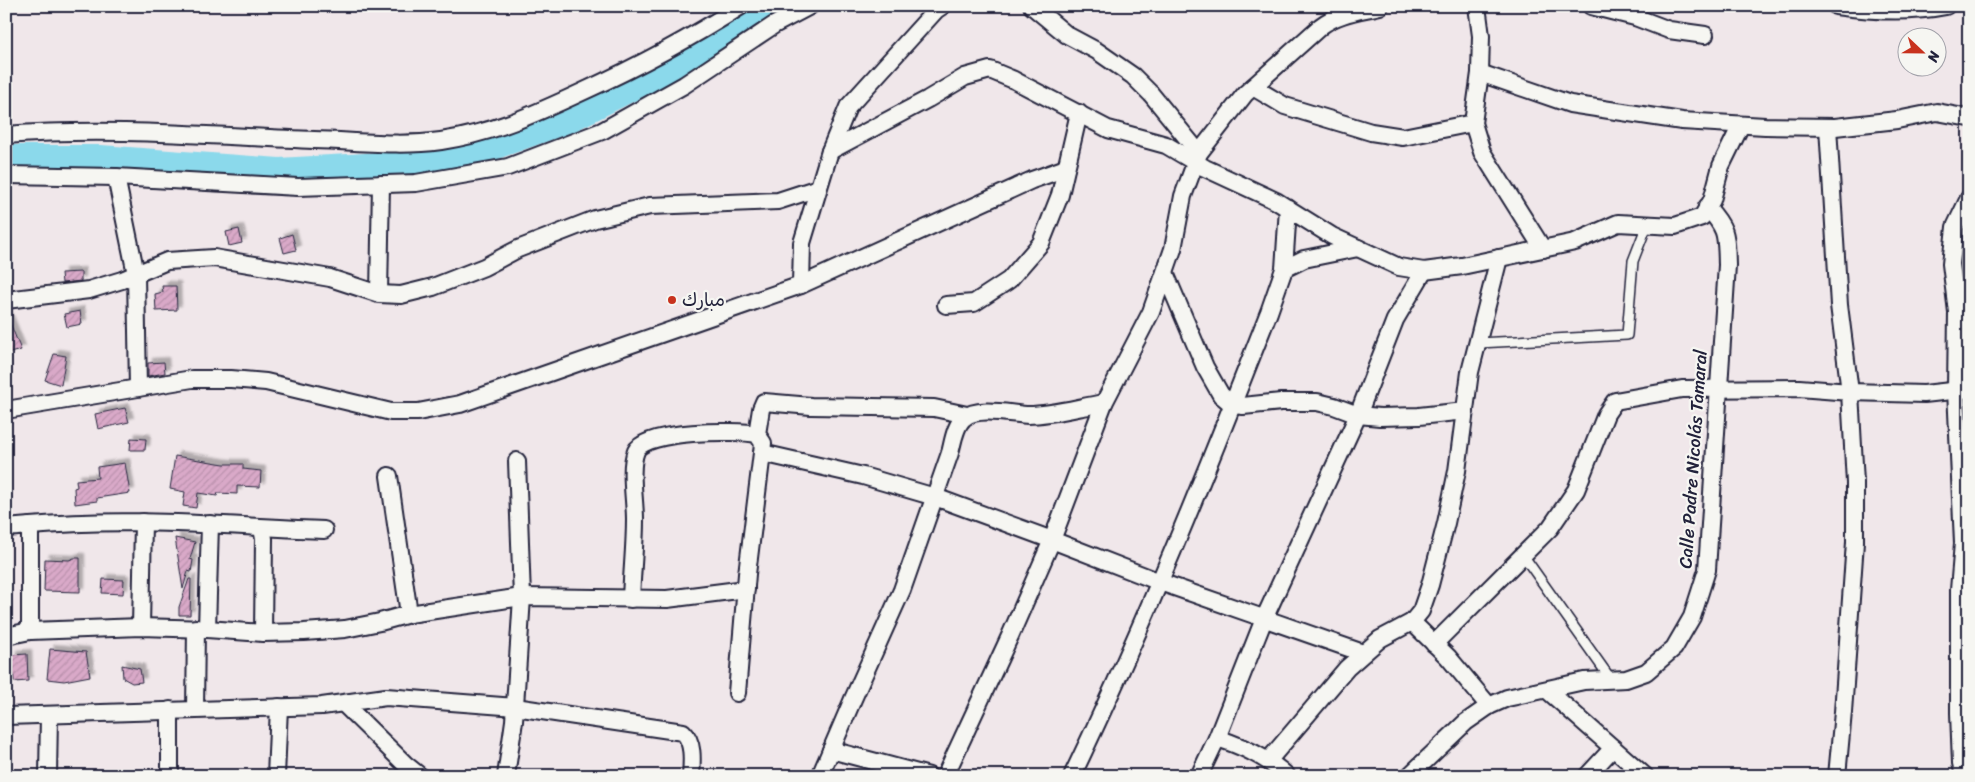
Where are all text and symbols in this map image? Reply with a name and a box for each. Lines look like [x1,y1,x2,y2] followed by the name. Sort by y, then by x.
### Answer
[1898,28,1948,78] north arrow
[1920,47,1947,66] text: N
[682,284,725,316] place label: مبارك
[666,294,678,306] marker: مبارك
[1669,348,1717,570] street label: Calle Padre Nicolás Tamaral

